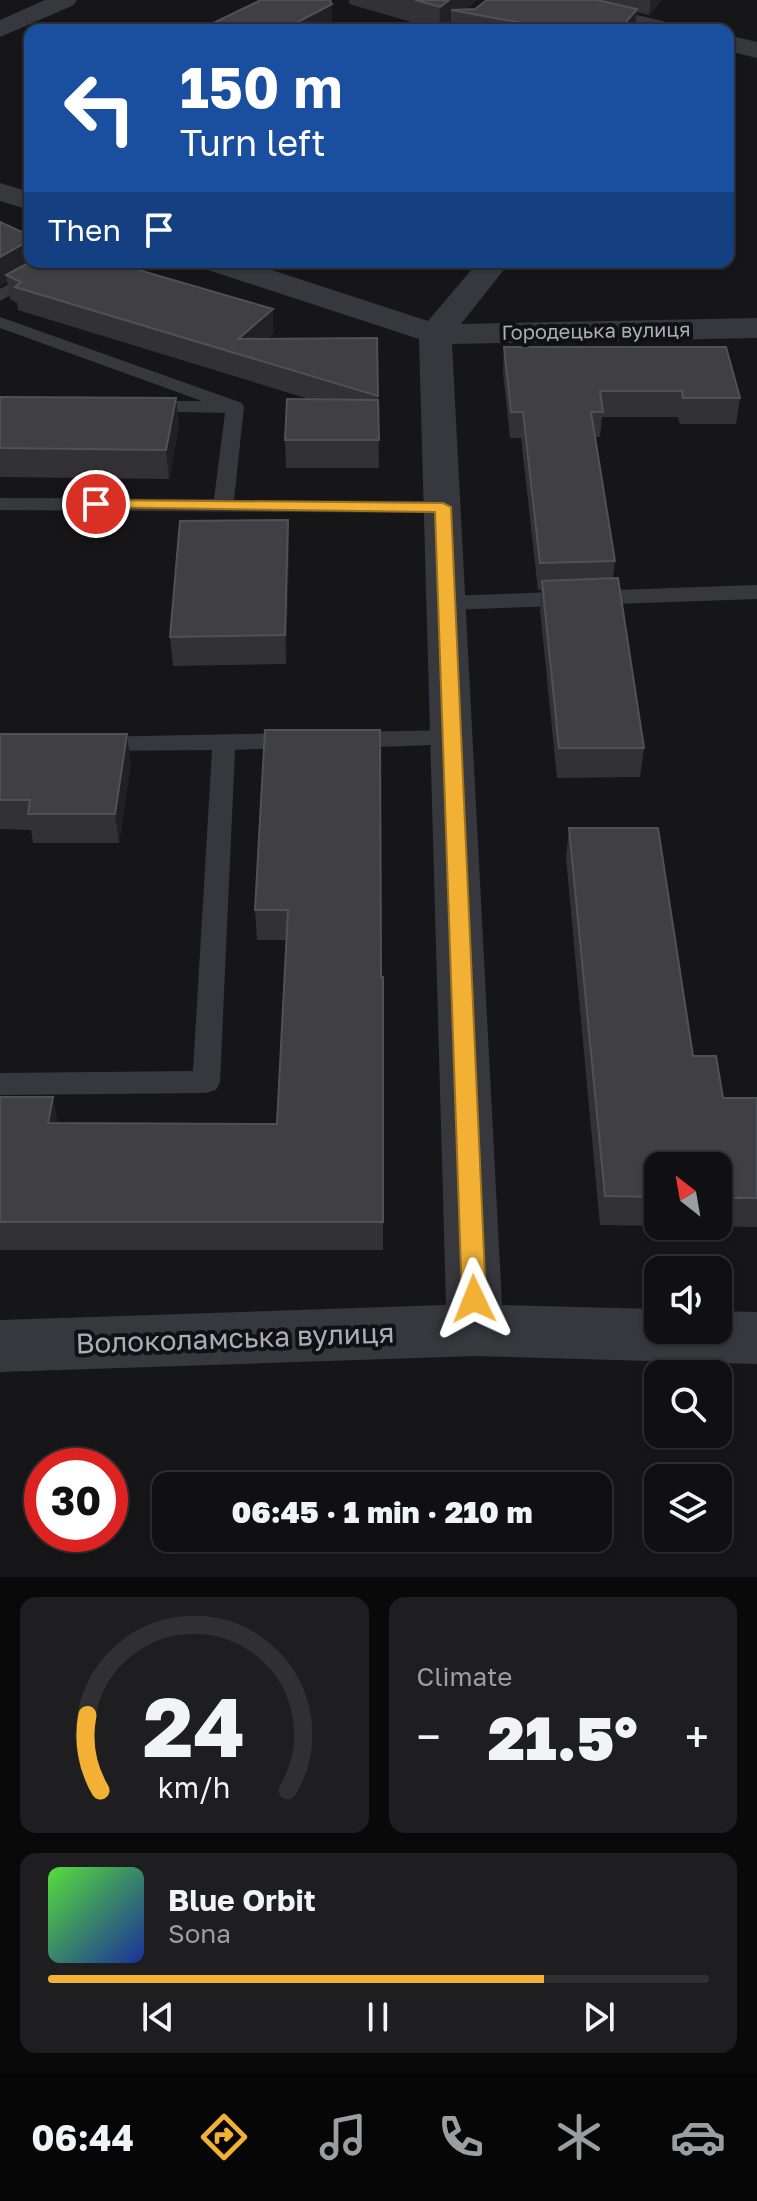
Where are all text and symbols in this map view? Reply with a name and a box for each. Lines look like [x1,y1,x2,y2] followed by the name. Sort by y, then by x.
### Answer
[180,53,342,120] text: 150 m
[48,56,152,160] icon: left
[180,121,326,164] text: Turn left
[137,208,181,252] icon: arrive
[48,212,121,248] text: Then
[501,316,691,344] street label: Городецька вулиця
[62,470,130,538] pin
[74,482,118,526] icon: arrive
[644,1152,732,1240] north arrow
[644,1152,732,1552] map controls
[644,1256,732,1344] button: sound
[432,1257,516,1341] position arrow
[75,1315,395,1360] street label: Волоколамська вулиця
[644,1360,732,1448] button: search
[24,1448,128,1552] speed limit sign: 30
[644,1464,732,1552] button: layers
[232,1494,533,1530] text: 06:45 · 1 min · 210 m
[417,1661,512,1692] text: Climate
[143,1675,246,1775] text: 24
[488,1701,638,1773] text: 21.5°
[417,1710,441,1763] text: −
[685,1710,709,1763] text: +
[158,1770,231,1804] text: km/h
[168,1882,316,1918] text: Blue Orbit
[168,1918,231,1949] text: Sona
[136,1995,180,2039] icon: previous
[356,1995,400,2039] icon: pause
[577,1995,621,2039] icon: next
[196,2109,252,2165] icon: directions
[315,2109,371,2165] icon: music
[433,2109,489,2165] icon: phone
[551,2109,607,2165] icon: climate
[670,2109,726,2165] icon: car
[31,2116,134,2159] text: 06:44

